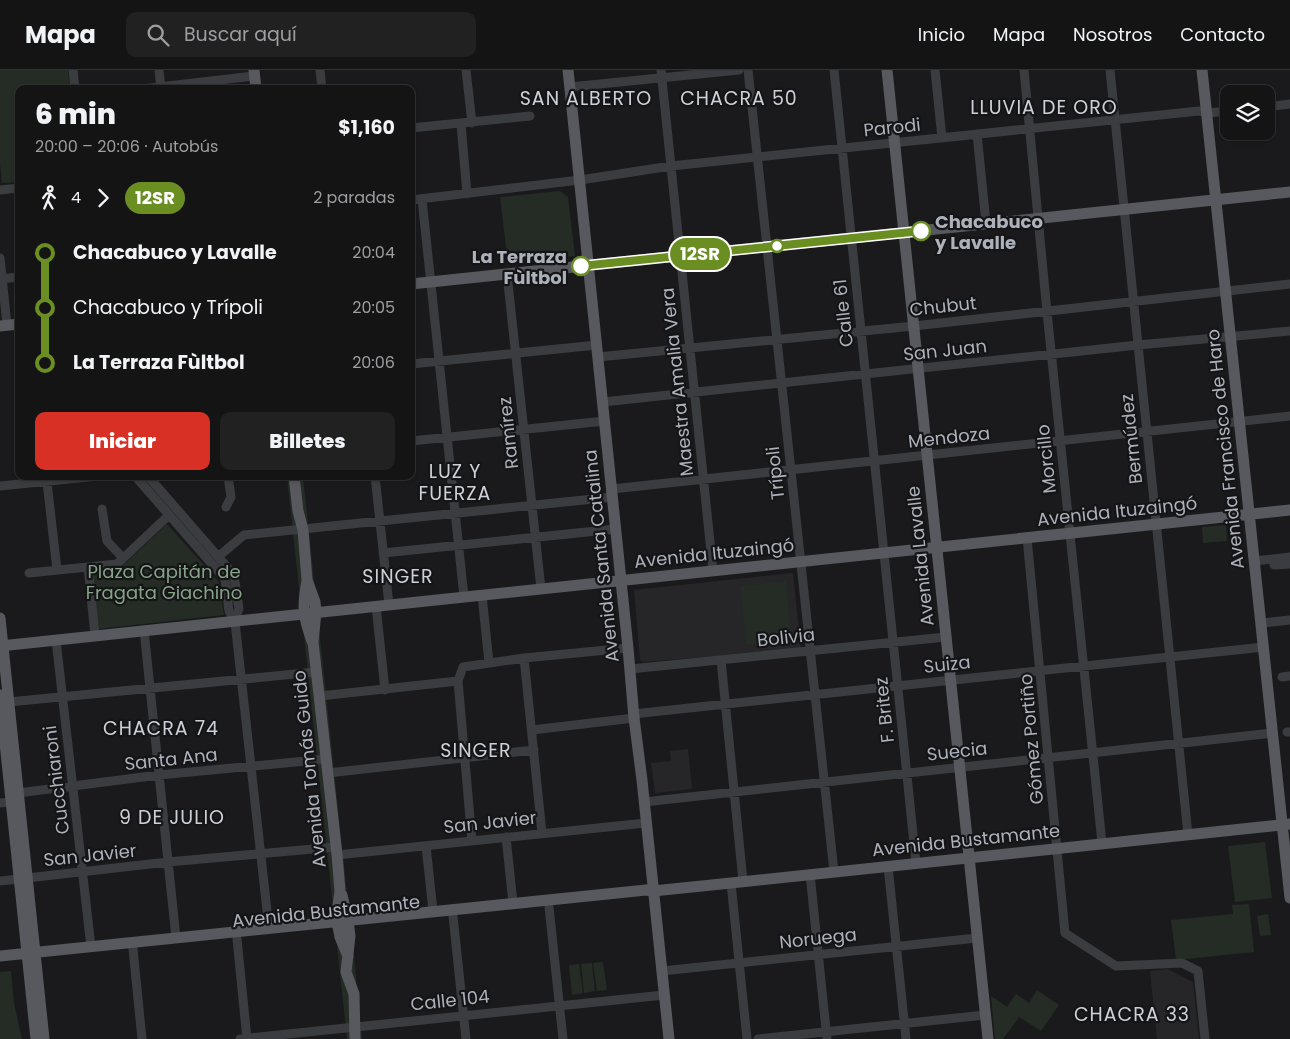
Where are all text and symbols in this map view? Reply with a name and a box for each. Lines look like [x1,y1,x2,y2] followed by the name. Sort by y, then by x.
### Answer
[126,12,476,57] search box
[25,18,96,51] text: Mapa
[144,21,172,49] icon: search
[184,21,297,48] text: Buscar aquí
[918,22,965,47] text: Inicio
[993,22,1045,47] text: Mapa
[1073,22,1152,47] text: Nosotros
[1180,22,1265,47] text: Contacto
[520,85,652,112] district label: SAN ALBERTO
[680,85,798,112] district label: CHACRA 50
[1220,85,1275,140] map controls
[1220,85,1275,140] button: layers
[970,94,1118,121] district label: LLUVIA DE ORO
[35,95,116,134] text: 6 min
[862,112,922,142] street label: Parodi
[338,114,395,141] text: $1,160
[35,135,218,158] text: 20:00 – 20:06 · Autobús
[35,184,63,212] icon: walk
[89,184,117,212] icon: forward
[135,185,175,210] text: 12SR
[71,186,81,209] text: 4
[313,186,395,209] text: 2 paradas
[934,209,1043,255] place label: Chacabuco y Lavalle
[911,221,931,241] marker: Chacabuco y Lavalle
[665,238,735,270] line badge: 12SR
[73,239,277,266] text: Chacabuco y Lavalle
[770,239,784,253] unlabelled marker
[352,241,395,264] text: 20:04
[680,241,720,266] text: 12SR
[472,244,567,290] place label: La Terraza Fùltbol
[571,256,591,276] marker: La Terraza Fùltbol
[827,278,859,348] street label: Calle 61
[655,287,699,477] street label: Maestra Amalia Vera
[908,290,978,322] street label: Chubut
[73,294,263,321] text: Chacabuco y Trípoli
[352,296,395,319] text: 20:05
[1200,328,1250,570] street label: Avenida Francisco de Haro
[902,333,988,367] street label: San Juan
[73,349,245,376] text: La Terraza Fùltbol
[352,351,395,374] text: 20:06
[1114,393,1148,485] street label: Bermúdez
[492,396,524,470] street label: Ramírez
[35,412,210,470] button: Iniciar
[220,412,395,470] button: Billetes
[907,420,991,454] street label: Mendoza
[1030,423,1062,495] street label: Morcillo
[760,445,790,501] street label: Trípoli
[577,448,625,664] street label: Avenida Santa Catalina
[419,458,491,507] district label: LUZ Y FUERZA
[900,485,940,627] street label: Avenida Lavalle
[1036,490,1198,532] street label: Avenida Ituzaingó
[633,532,795,574] street label: Avenida Ituzaingó
[86,559,242,605] park label: Plaza Capitán de Fragata Giachino
[362,563,434,590] district label: SINGER
[756,622,816,652] street label: Bolivia
[922,649,972,679] street label: Suiza
[286,669,332,869] street label: Avenida Tomás Guido
[1013,673,1049,805] street label: Gómez Portiño
[868,676,900,744] street label: F. Britez
[103,715,219,742] district label: CHACRA 74
[37,724,75,836] street label: Cucchiaroni
[925,735,989,767] street label: Suecia
[440,737,512,764] district label: SINGER
[123,742,219,776] street label: Santa Ana
[119,804,225,831] district label: 9 DE JULIO
[442,805,538,839] street label: San Javier
[871,818,1061,862] street label: Avenida Bustamante
[42,838,138,872] street label: San Javier
[231,889,421,933] street label: Avenida Bustamante
[778,921,858,955] street label: Noruega
[409,983,491,1017] street label: Calle 104
[1074,1001,1190,1028] district label: CHACRA 33

